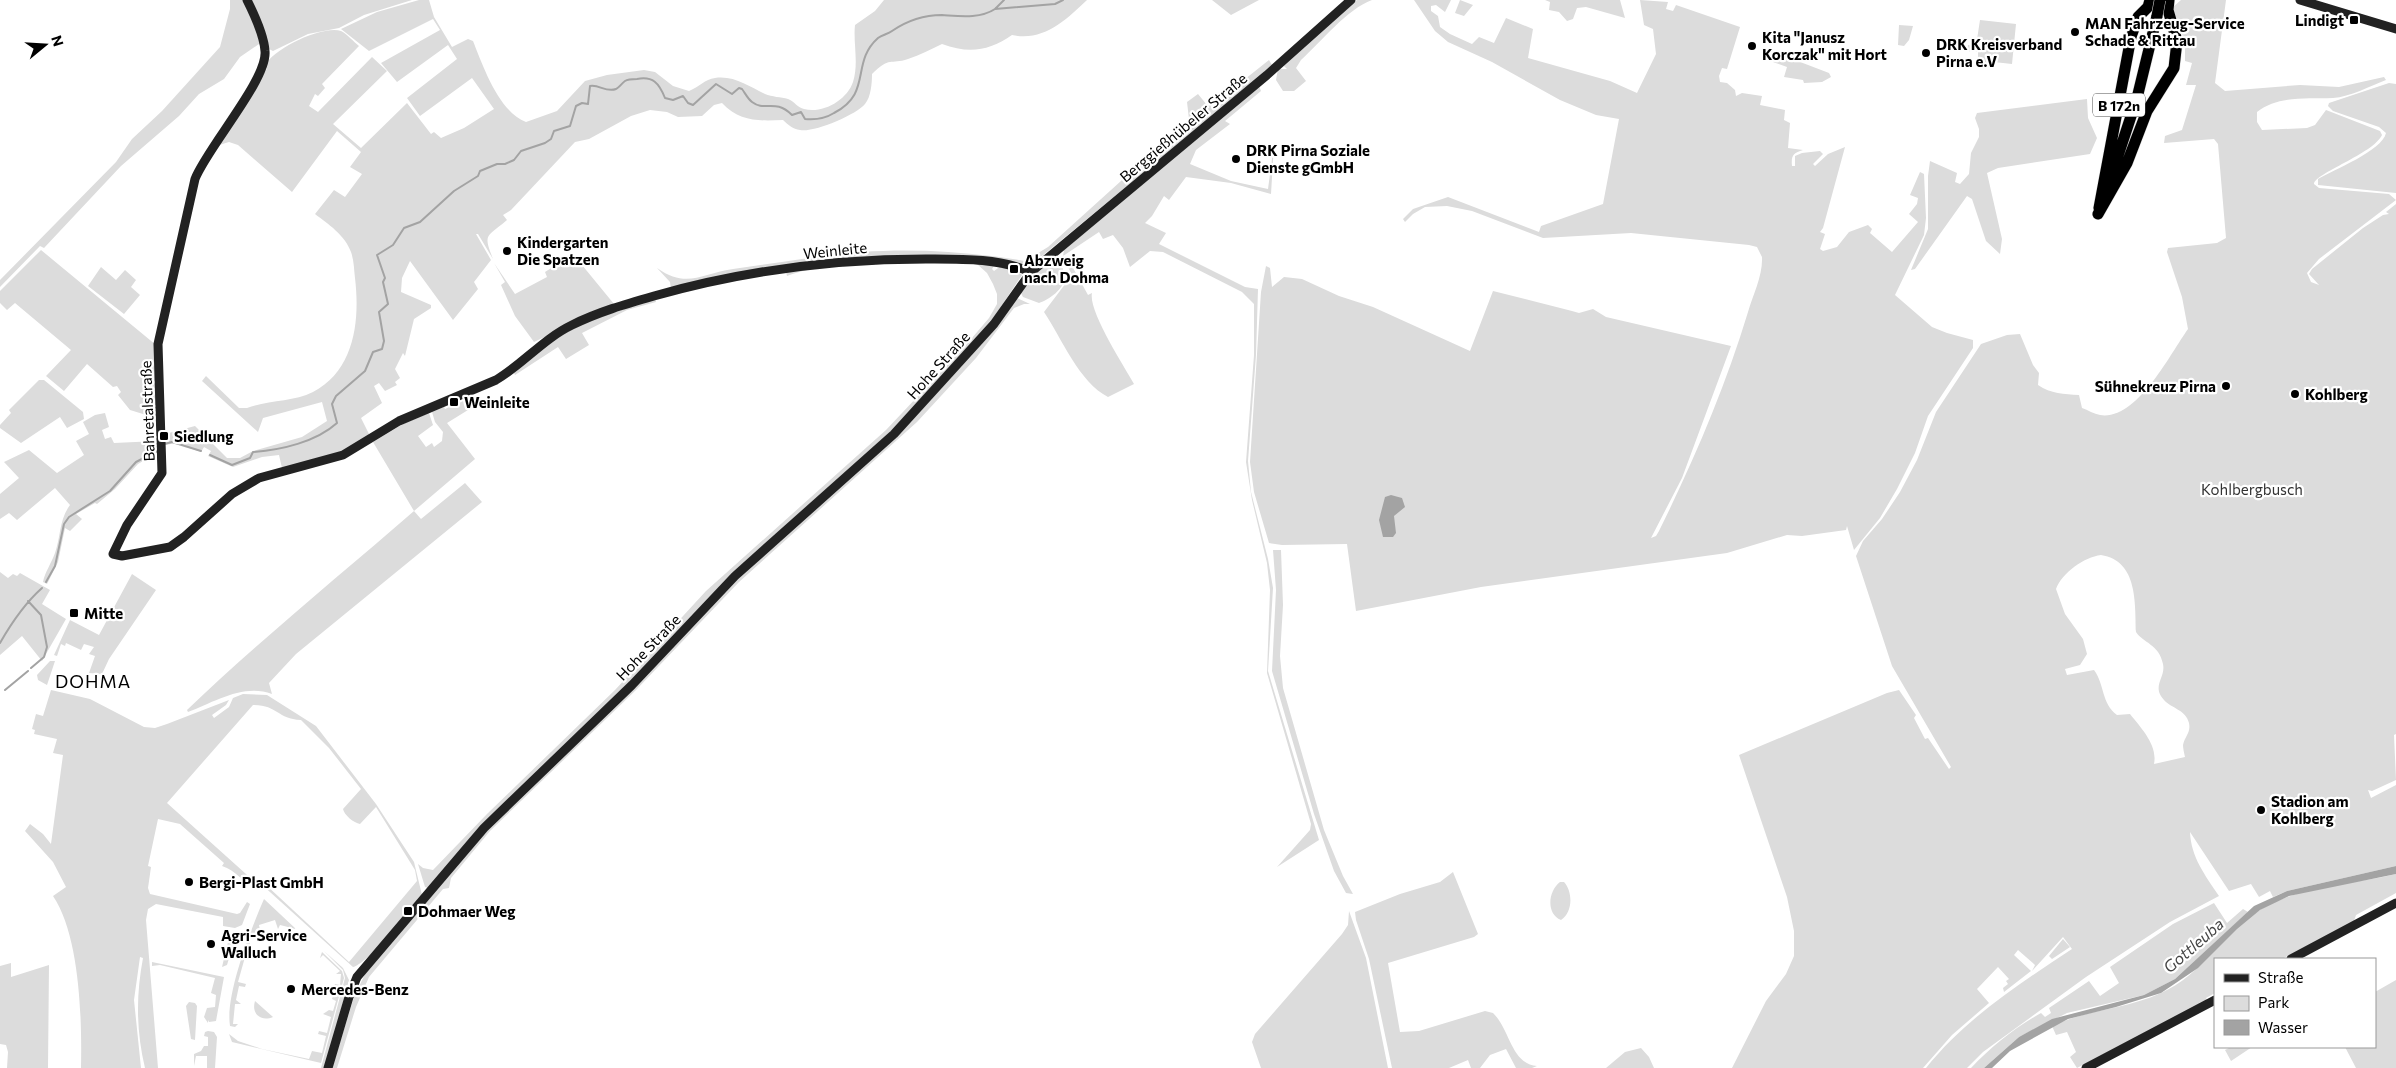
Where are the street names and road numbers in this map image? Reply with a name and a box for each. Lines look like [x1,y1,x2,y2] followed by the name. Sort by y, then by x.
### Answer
[1116,68,1250,185] street label: Berggießhübeler Straße
[2093,94,2145,116] road number: B 172n
[802,238,868,262] street label: Weinleite
[903,327,973,403] street label: Hohe Straße
[136,360,158,462] street label: Bahretalstraße
[612,610,684,684] street label: Hohe Straße

